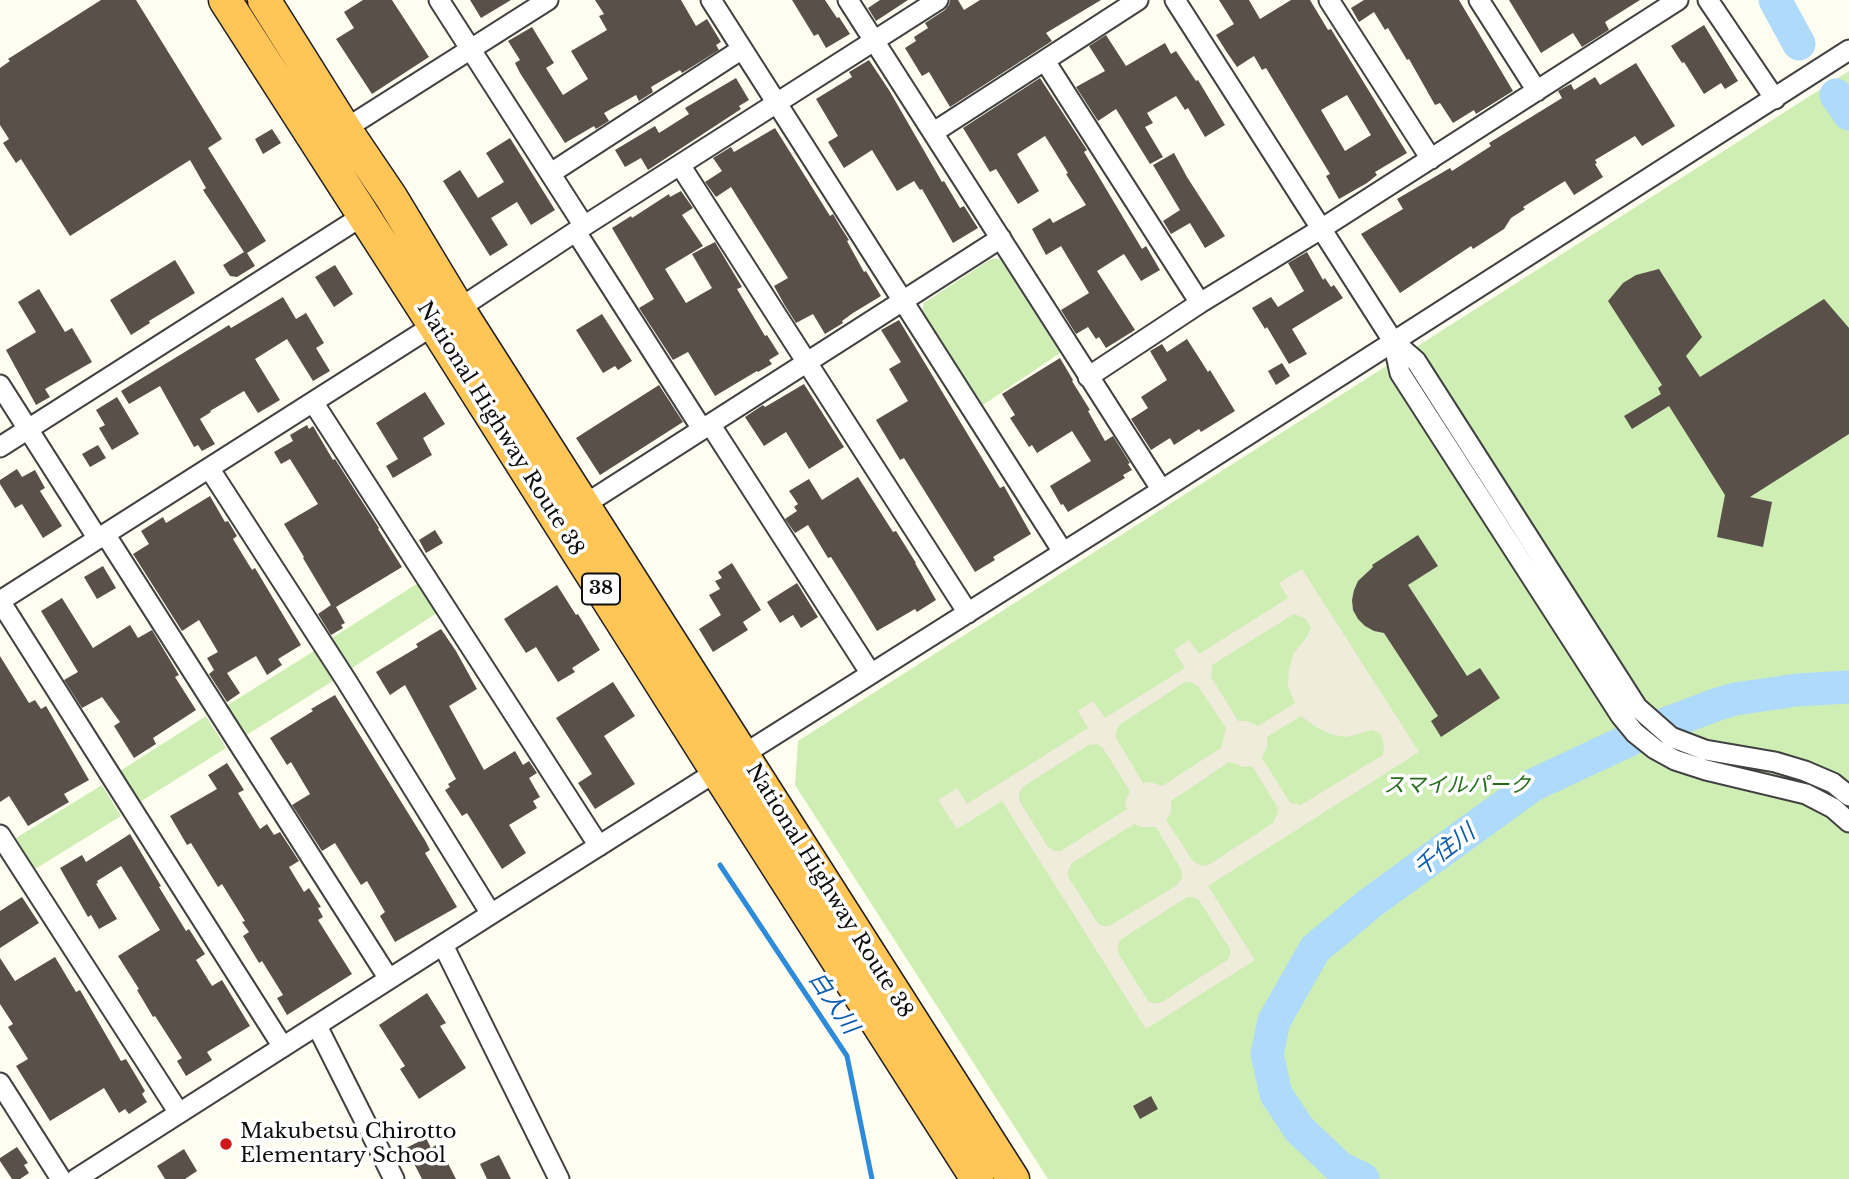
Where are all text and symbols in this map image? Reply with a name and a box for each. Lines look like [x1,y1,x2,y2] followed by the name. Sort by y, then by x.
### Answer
[411,297,589,561] street label: National Highway Route 38
[582,574,620,604] road number: 38
[740,759,918,1023] street label: National Highway Route 38
[1384,773,1530,799] park label: スマイルパーク
[1409,819,1481,883] water label: 千住川
[802,967,864,1039] water label: 白人川
[240,1119,456,1169] place label: Makubetsu Chirotto Elementary School
[218,1136,234,1152] marker: Makubetsu Chirotto Elementary School

